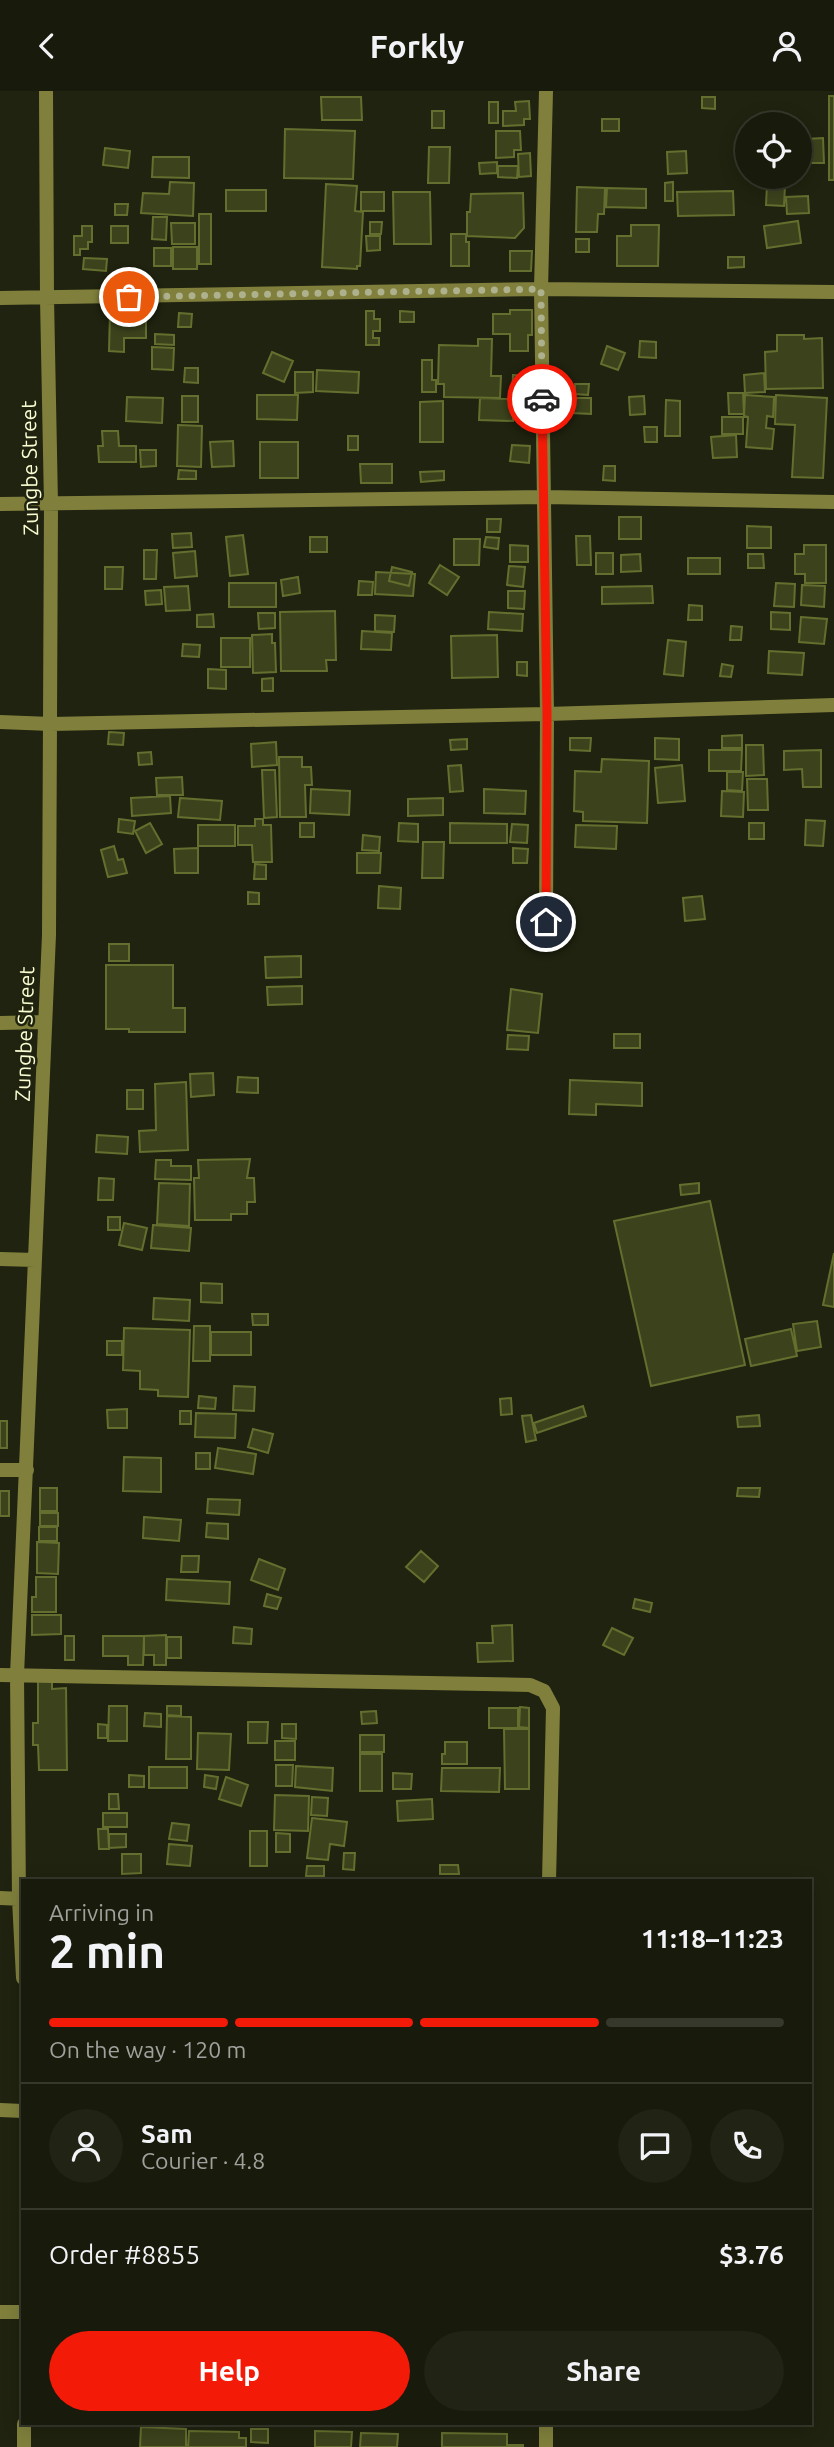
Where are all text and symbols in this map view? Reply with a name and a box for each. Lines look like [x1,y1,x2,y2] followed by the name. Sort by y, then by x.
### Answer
[28,27,66,65] icon: back
[768,27,806,65] icon: person
[370,28,464,64] text: Forkly
[735,112,812,189] map controls
[735,112,812,189] button: locate
[99,267,159,327] pin
[110,278,148,316] icon: bag
[507,364,577,434] courier
[523,380,561,418] icon: car
[16,400,42,536] street label: Zungbe Street
[516,892,576,952] pin
[527,903,565,941] icon: home
[10,966,38,1102] street label: Zungbe Street
[49,1900,154,1925] text: Arriving in
[641,1924,784,1953] text: 11:18–11:23
[49,1925,165,1977] text: 2 min
[49,2037,246,2062] text: On the way · 120 m
[49,2109,123,2183] button: person
[618,2109,692,2183] button: chat
[710,2109,784,2183] button: phone
[141,2119,193,2148] text: Sam
[141,2148,265,2173] text: Courier · 4.8
[49,2240,200,2269] text: Order #8855
[719,2240,784,2269] text: $3.76
[49,2331,410,2411] button: Help
[424,2331,784,2411] button: Share

